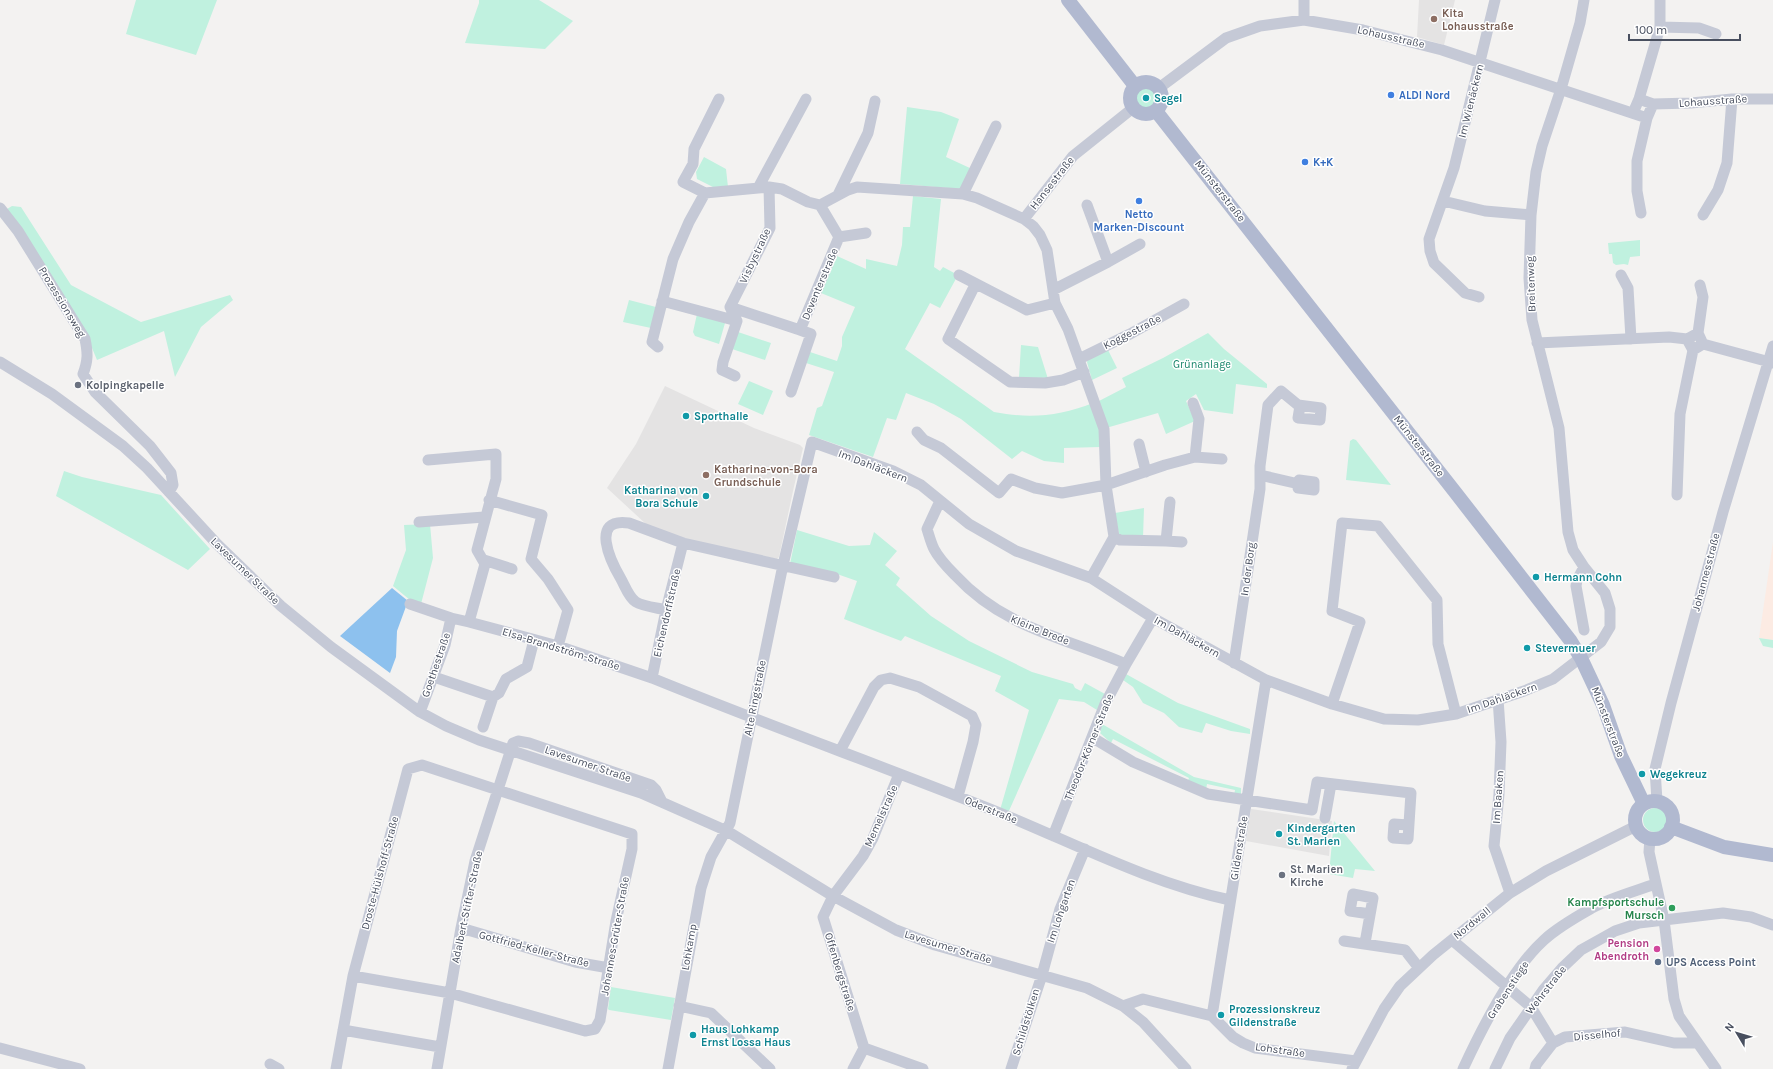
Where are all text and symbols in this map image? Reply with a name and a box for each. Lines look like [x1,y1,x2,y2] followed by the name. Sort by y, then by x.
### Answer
[1442,7,1514,33] place label: Kita Lohausstraße
[1429,14,1439,24] marker: Kita Lohausstraße
[1629,16,1740,42] scale bar
[1356,23,1426,51] street label: Lohausstraße
[1635,23,1667,37] text: 100 m
[1456,63,1486,139] street label: Im Wienäckern
[1399,89,1450,102] place label: ALDI Nord
[1386,90,1396,100] marker: ALDI Nord
[1154,92,1182,105] place label: Segel
[1678,92,1748,110] street label: Lohausstraße
[1141,93,1151,103] marker: Segel
[1027,154,1077,212] street label: Hansestraße
[1313,156,1334,169] place label: K+K
[1300,157,1310,167] marker: K+K
[1192,158,1248,225] street label: Münsterstraße
[1134,196,1144,206] marker: Netto Marken-Discount
[1094,208,1185,234] place label: Netto Marken-Discount
[737,226,774,286] street label: Visbystraße
[799,246,841,322] street label: Deventerstraße
[1523,255,1538,312] street label: Breitenweg
[36,264,89,340] street label: Prozessionsweg
[1101,312,1163,352] street label: Koggestraße
[1173,358,1231,371] park label: Grünanlage
[86,379,165,392] place label: Kolpingkapelle
[73,380,83,390] marker: Kolpingkapelle
[694,410,749,423] place label: Sporthalle
[681,411,691,421] marker: Sporthalle
[1391,413,1447,480] street label: Münsterstraße
[836,447,910,485] street label: Im Dahläckern
[714,463,818,489] place label: Katharina-von-Bora Grundschule
[701,470,711,480] marker: Katharina-von-Bora Grundschule
[624,484,698,510] place label: Katharina von Bora Schule
[701,491,711,501] marker: Katharina von Bora Schule
[1689,531,1723,612] street label: Johannesstraße
[208,535,282,607] street label: Lavesumer Straße
[1238,541,1258,597] street label: In der Borg
[651,567,684,658] street label: Eichendorffstraße
[1544,571,1622,584] place label: Hermann Cohn
[1531,572,1541,582] marker: Hermann Cohn
[1009,612,1072,648] street label: Kleine Brede
[1152,614,1222,660] street label: Im Dahläckern
[501,625,622,673] street label: Elsa-Brandström-Straße
[419,631,453,699] street label: Goethestraße
[1535,642,1596,655] place label: Stevermuer
[1522,643,1532,653] marker: Stevermuer
[741,659,769,737] street label: Alte Ringstraße
[1465,680,1539,716] street label: Im Dahläckern
[1589,685,1628,759] street label: Münsterstraße
[1062,691,1117,802] street label: Theodor-Körner-Straße
[543,743,633,785] street label: Lavesumer Straße
[1650,768,1707,781] place label: Wegekreuz
[1637,769,1647,779] marker: Wegekreuz
[1490,770,1506,824] street label: Im Baaken
[862,783,901,849] street label: Memelstraße
[963,794,1020,827] street label: Oderstraße
[359,815,401,931] street label: Droste-Hülshoff-Straße
[1228,815,1251,881] street label: Gildenstraße
[1287,822,1356,848] place label: Kindergarten St. Marien
[1274,829,1284,839] marker: Kindergarten St. Marien
[449,849,485,964] street label: Adalbert-Stifter-Straße
[1290,863,1343,889] place label: St. Marien Kirche
[1277,870,1287,880] marker: St. Marien Kirche
[598,875,632,996] street label: Johannes-Grüter-Straße
[1044,877,1078,945] street label: Im Lohgarten
[1567,896,1664,922] place label: Kampfsportschule Mursch
[1667,903,1677,913] marker: Kampfsportschule Mursch
[1451,904,1493,942] street label: Nordwall
[679,923,699,971] street label: Lohkamp
[477,928,591,970] street label: Gottfried-Keller-Straße
[903,928,994,967] street label: Lavesumer Straße
[822,931,858,1013] street label: Offenbergstraße
[1594,937,1649,963] place label: Pension Abendroth
[1652,944,1662,954] marker: Pension Abendroth
[1666,956,1757,969] place label: UPS Access Point
[1653,957,1663,967] marker: UPS Access Point
[1484,958,1532,1021] street label: Grabenstiege
[1523,963,1569,1017] street label: Wehrstraße
[1010,987,1042,1057] street label: Schildstölken
[1229,1003,1320,1029] place label: Prozessionskreuz Gildenstraße
[1216,1010,1226,1020] marker: Prozessionskreuz Gildenstraße
[1717,1013,1757,1053] north arrow
[1722,1020,1737,1034] text: N
[701,1023,791,1049] place label: Haus Lohkamp Ernst Lossa Haus
[1573,1026,1621,1044] street label: Disselhof
[688,1030,698,1040] marker: Haus Lohkamp Ernst Lossa Haus
[1254,1040,1306,1060] street label: Lohstraße

